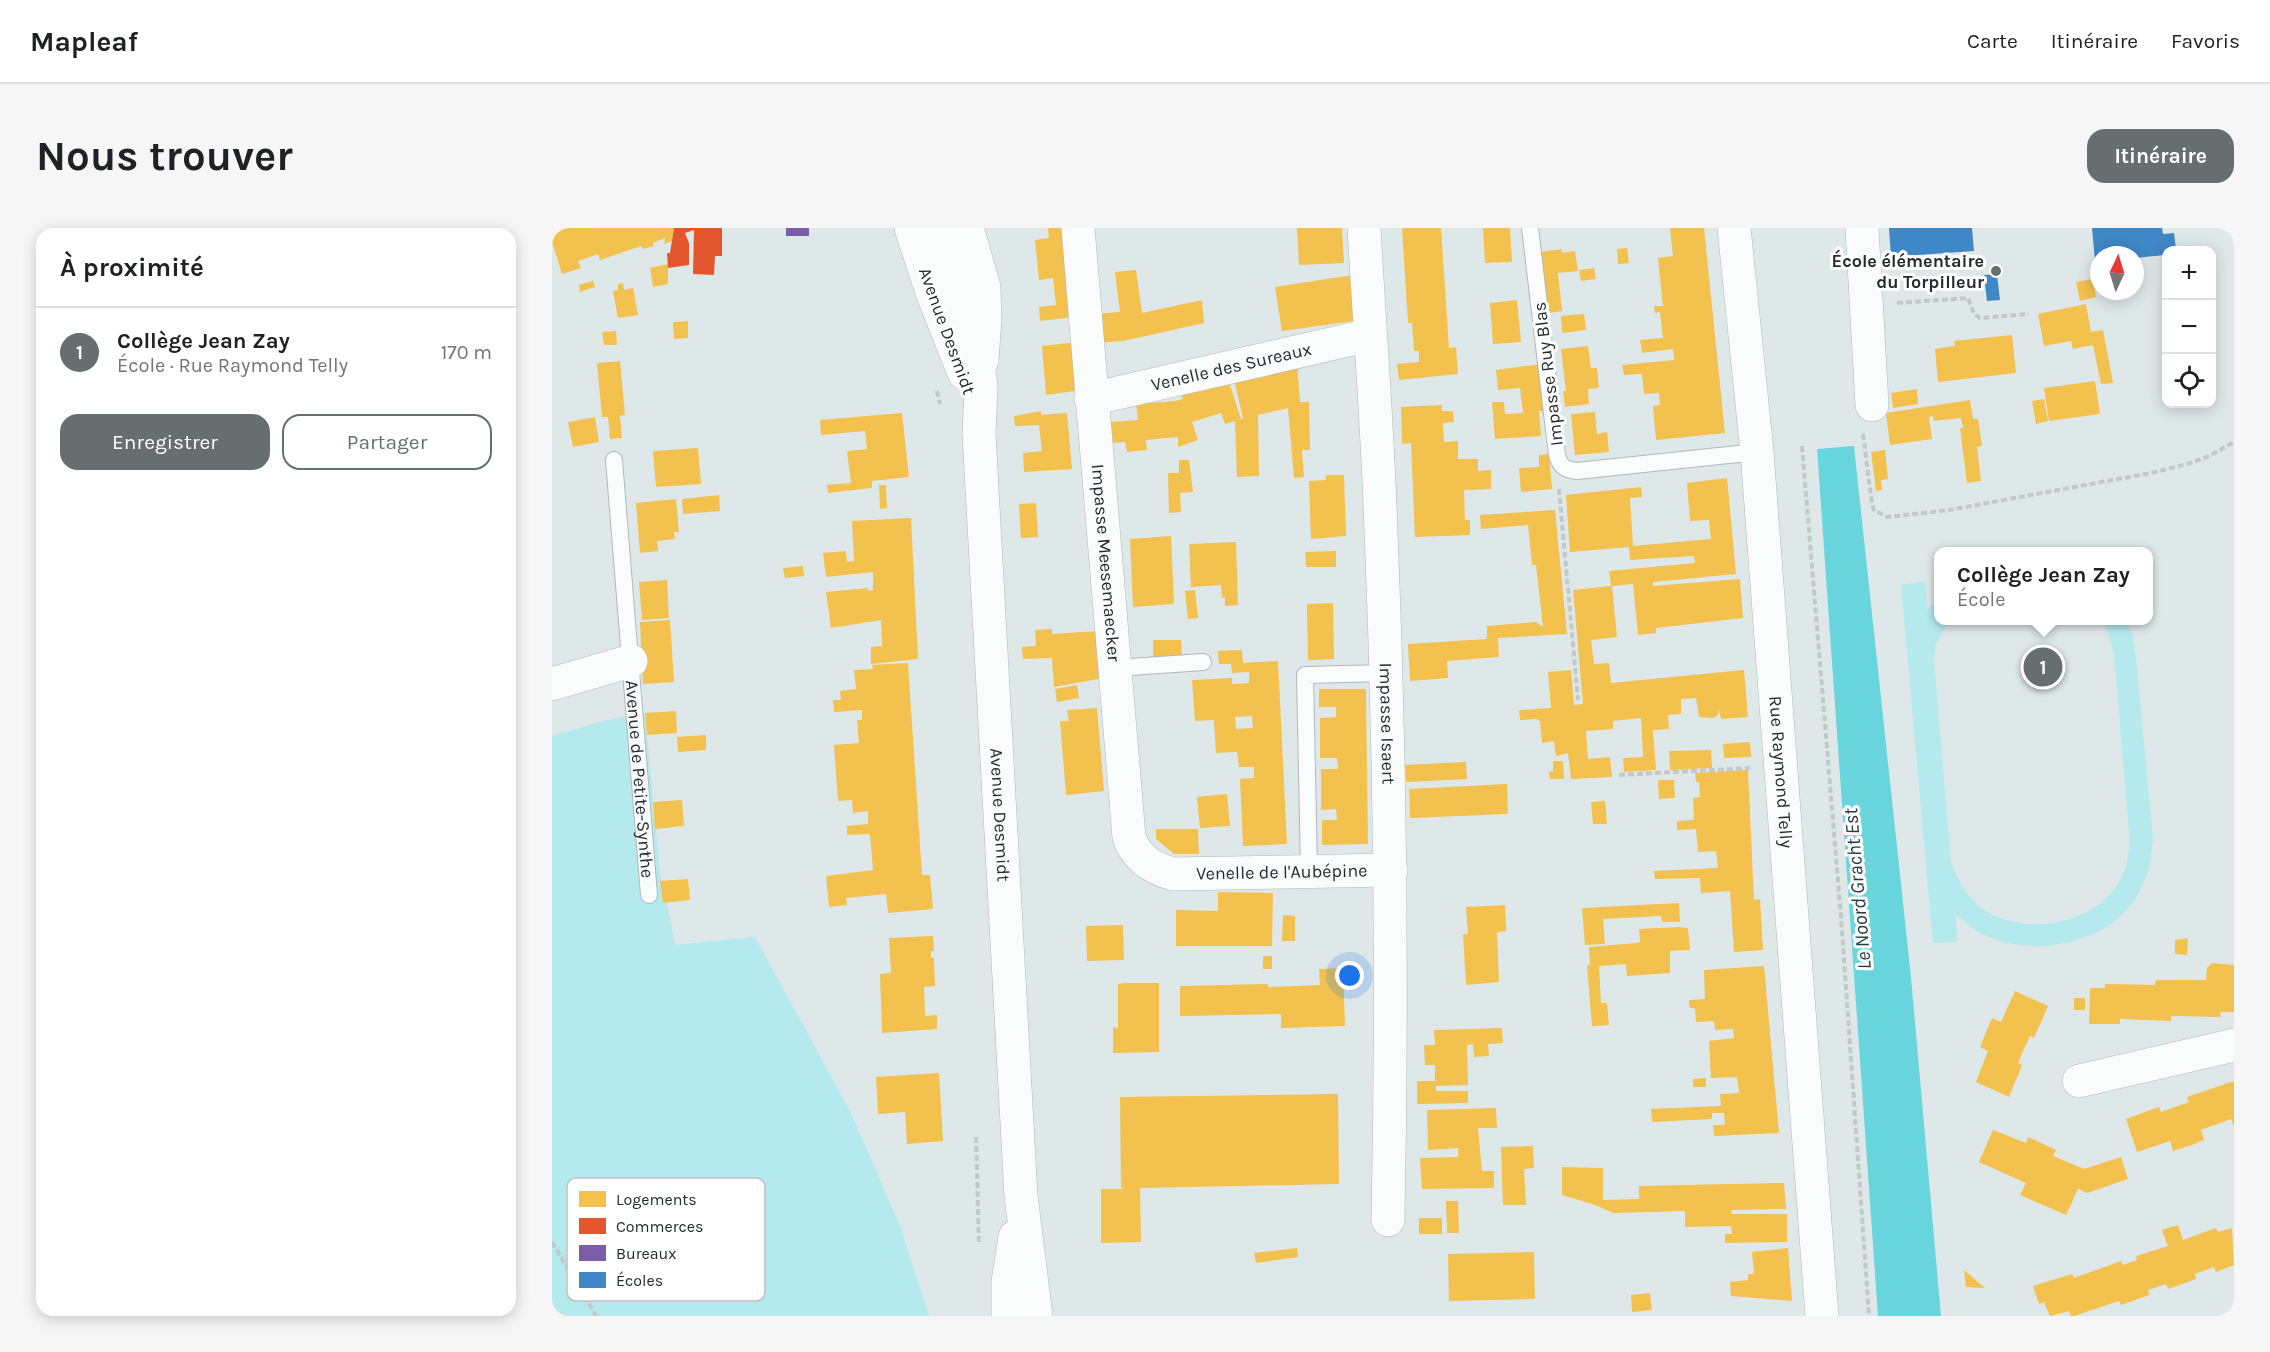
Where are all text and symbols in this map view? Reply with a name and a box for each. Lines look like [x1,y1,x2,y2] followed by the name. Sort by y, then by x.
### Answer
[30,25,138,58] text: Mapleaf
[1967,29,2018,53] text: Carte
[2051,29,2138,53] text: Itinéraire
[2171,29,2240,53] text: Favoris
[2087,129,2234,183] button: Itinéraire
[36,131,293,181] text: Nous trouver
[2090,246,2144,300] north arrow
[2162,246,2216,408] map controls
[2162,246,2216,300] button: +
[1832,249,1984,293] place label: École élémentaire du Torpilleur
[60,252,204,283] text: À proximité
[914,264,980,398] street label: Avenue Desmidt
[1989,264,2003,278] marker: École élémentaire du Torpilleur
[2162,300,2216,354] button: −
[1528,301,1568,447] street label: Impasse Ruy Blas
[117,328,290,354] text: Collège Jean Zay
[1149,338,1314,396] street label: Venelle des Sureaux
[76,341,83,364] text: 1
[441,341,492,364] text: 170 m
[117,354,348,377] text: École · Rue Raymond Telly
[2162,354,2216,408] button: locate
[60,414,270,470] button: Enregistrer
[282,414,492,470] button: Partager
[1087,463,1125,663] street label: Impasse Meesemaecker
[1934,547,2153,625] popup
[1957,562,2130,588] text: Collège Jean Zay
[1957,588,2005,611] text: École
[2024,644,2062,690] pin: 1
[1375,662,1399,785] street label: Impasse Isaert
[621,679,659,879] street label: Avenue de Petite-Synthe
[1764,695,1798,850] street label: Rue Raymond Telly
[985,747,1015,882] street label: Avenue Desmidt
[1839,807,1876,971] water label: Le Noord Gracht Est
[1196,859,1368,885] street label: Venelle de l'Aubépine
[1335,961,1364,990] your location
[567,1178,765,1301] legend
[616,1190,697,1209] text: Logements
[616,1217,703,1236] text: Commerces
[616,1244,676,1263] text: Bureaux
[616,1271,663,1290] text: Écoles

